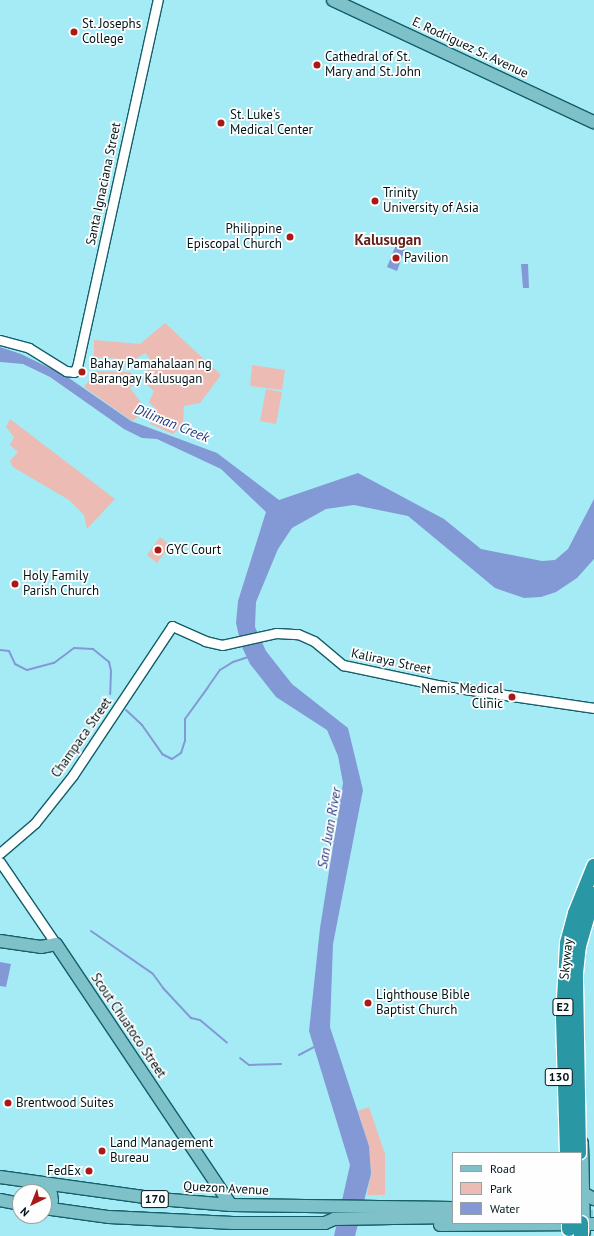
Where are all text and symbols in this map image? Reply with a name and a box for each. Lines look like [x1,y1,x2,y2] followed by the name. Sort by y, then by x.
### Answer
[408,14,532,82] street label: E. Rodriguez Sr. Avenue
[82,17,142,48] place label: St. Josephs College
[69,27,79,37] marker: St. Josephs College
[325,50,422,81] place label: Cathedral of St. Mary and St. John
[312,60,322,70] marker: Cathedral of St. Mary and St. John
[230,108,313,139] place label: St. Luke's Medical Center
[215,117,227,129] marker: St. Luke's Medical Center
[83,121,125,247] street label: Santa Ignaciana Street
[383,186,480,217] place label: Trinity University of Asia
[370,196,380,206] marker: Trinity University of Asia
[187,222,282,253] place label: Philippine Episcopal Church
[355,231,421,249] district label: Kalusugan
[285,232,295,242] marker: Philippine Episcopal Church
[404,250,448,266] place label: Pavilion
[391,253,401,263] marker: Pavilion
[90,357,212,388] place label: Bahay Pamahalaan ng Barangay Kalusugan
[77,367,87,377] marker: Bahay Pamahalaan ng Barangay Kalusugan
[132,400,212,446] water label: Diliman Creek
[166,542,222,558] place label: GYC Court
[153,545,163,555] marker: GYC Court
[23,569,99,600] place label: Holy Family Parish Church
[10,579,20,589] marker: Holy Family Parish Church
[350,646,432,678] street label: Kaliraya Street
[421,682,503,713] place label: Nemis Medical Clinic
[506,691,518,703] marker: Nemis Medical Clinic
[49,695,115,781] street label: Champaca Street
[314,786,344,870] water label: San Juan River
[557,938,577,980] street label: Skyway
[87,971,169,1081] street label: Scout Chuatoco Street
[376,988,470,1019] place label: Lighthouse Bible Baptist Church
[552,997,574,1017] road number: E2
[363,998,373,1008] marker: Lighthouse Bible Baptist Church
[544,1067,574,1087] road number: 130
[16,1095,114,1111] place label: Brentwood Suites
[3,1098,13,1108] marker: Brentwood Suites
[110,1136,213,1167] place label: Land Management Bureau
[97,1146,107,1156] marker: Land Management Bureau
[452,1152,582,1224] legend
[490,1161,515,1176] text: Road
[47,1163,81,1179] place label: FedEx
[84,1166,94,1176] marker: FedEx
[183,1179,269,1199] street label: Quezon Avenue
[490,1181,512,1196] text: Park
[12,1184,52,1224] north arrow
[140,1189,170,1209] road number: 170
[490,1201,520,1216] text: Water
[17,1204,32,1220] text: N

